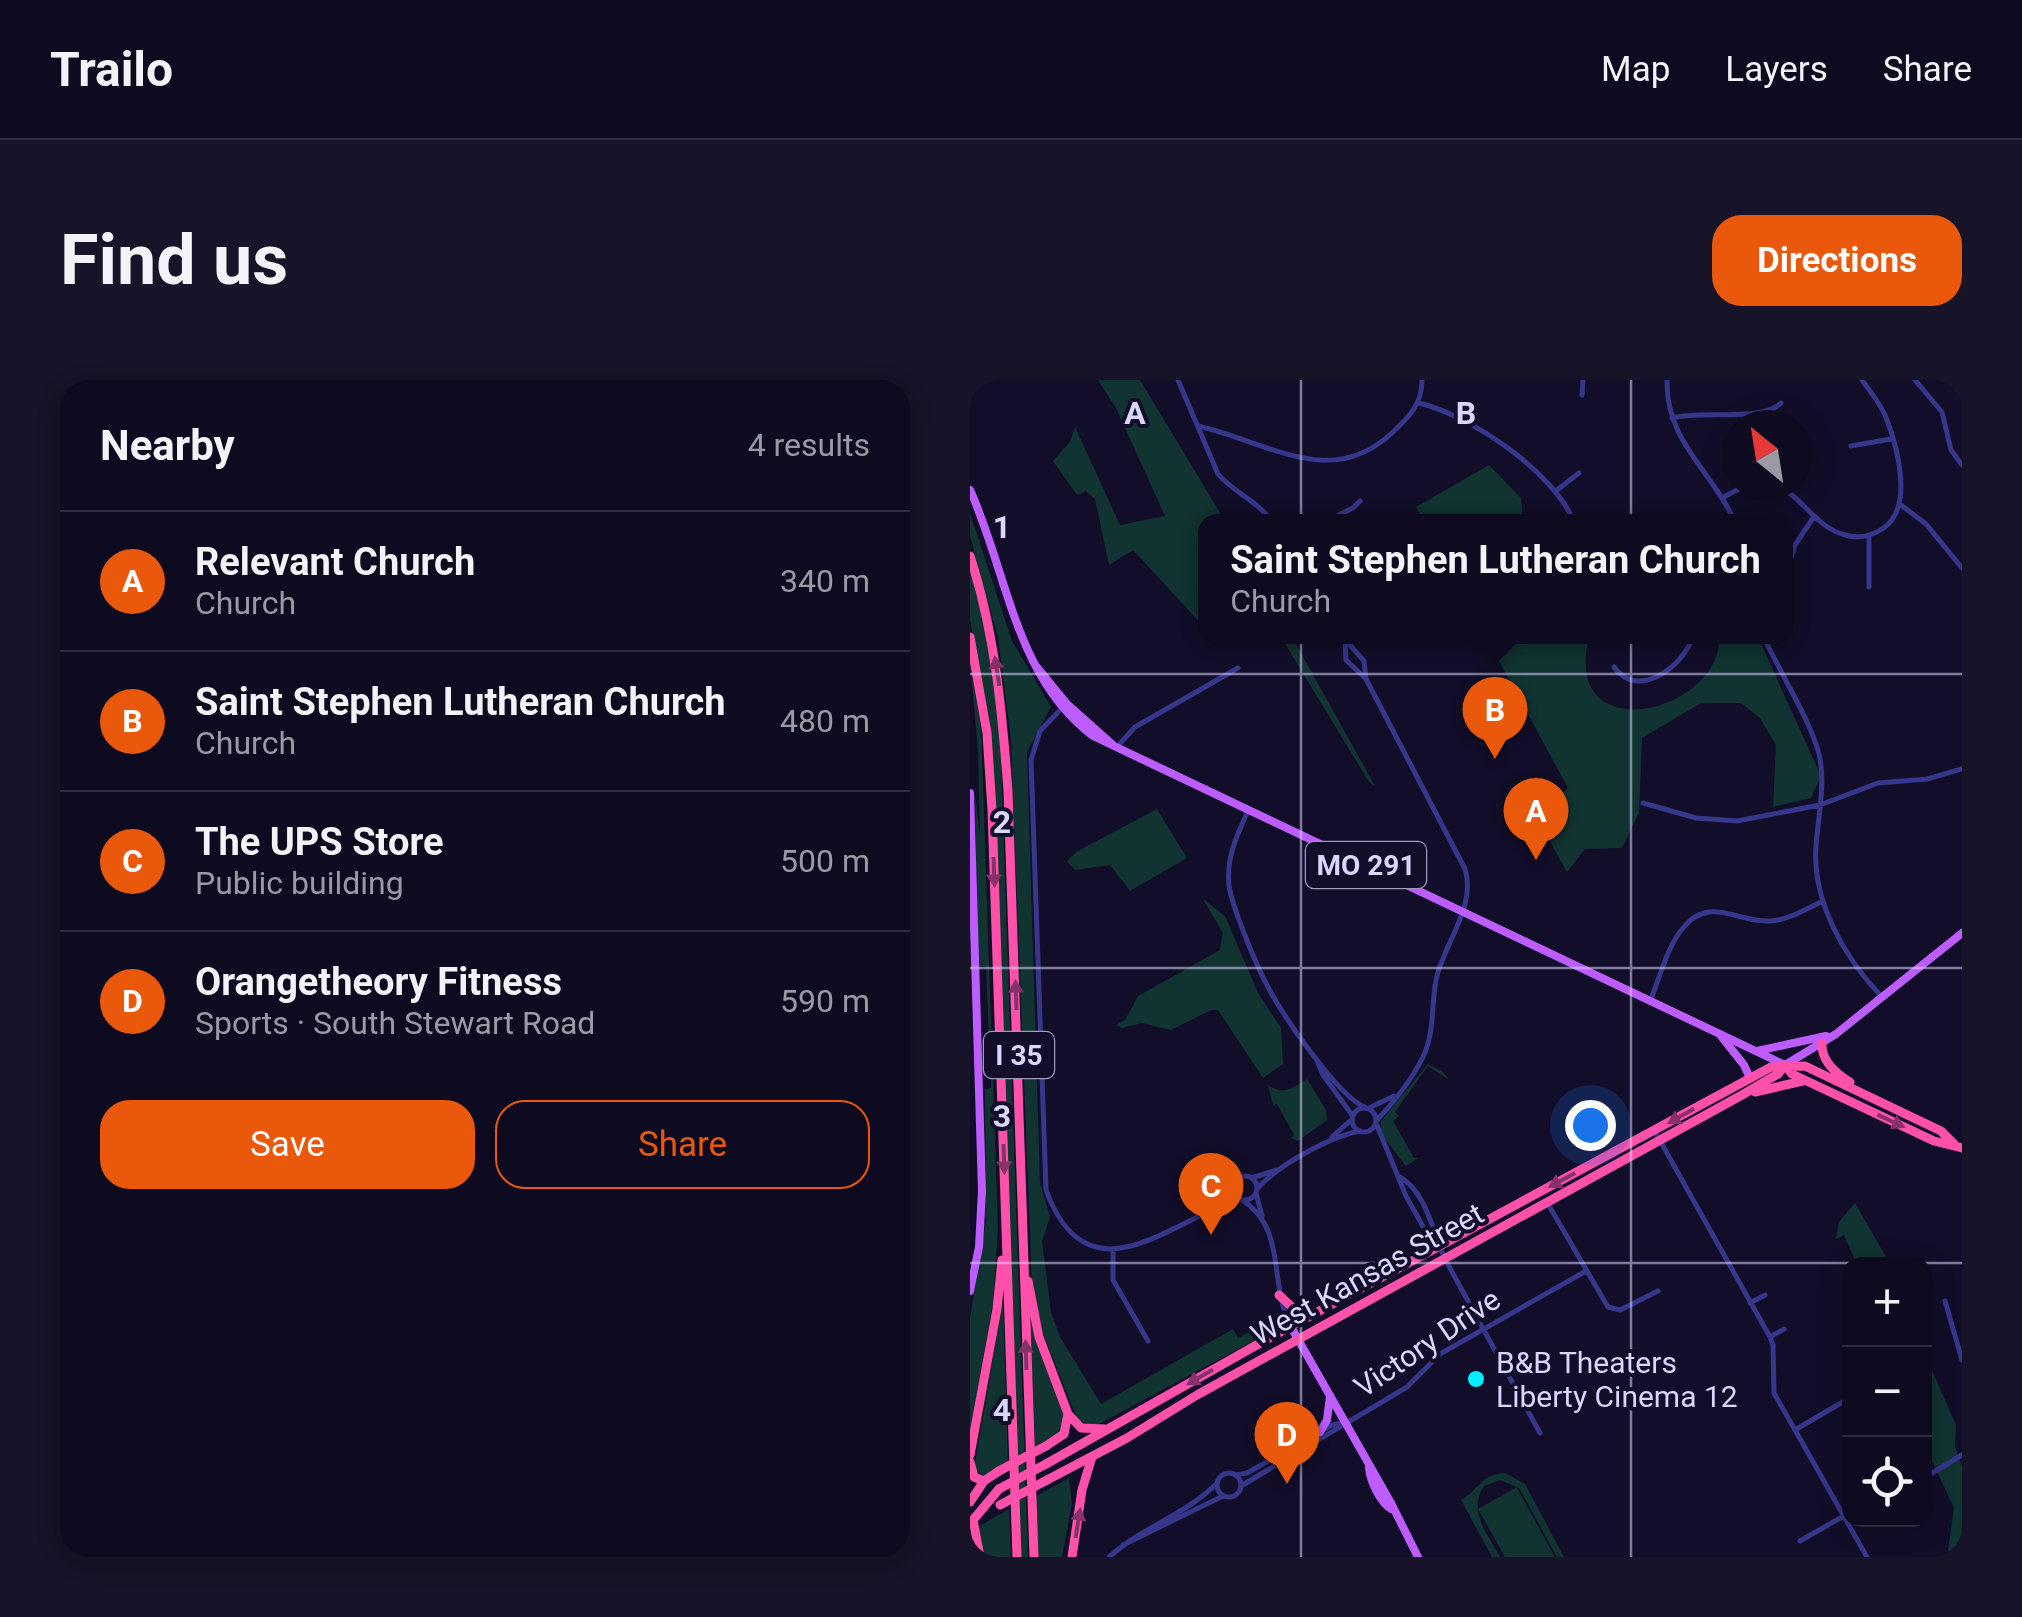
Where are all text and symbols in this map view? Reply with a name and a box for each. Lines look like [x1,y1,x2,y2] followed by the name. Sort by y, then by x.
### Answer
[50,41,173,98] text: Trailo
[1601,49,1670,90] text: Map
[1725,49,1828,90] text: Layers
[1883,49,1972,90] text: Share
[1712,215,1962,306] button: Directions
[60,219,288,301] text: Find us
[1124,394,1146,432] text: A
[1456,394,1476,432] text: B
[1722,410,1812,500] north arrow
[100,421,235,470] text: Nearby
[748,426,870,464] text: 4 results
[993,508,1011,546] text: 1
[1198,514,1793,644] popup
[1230,538,1761,582] text: Saint Stephen Lutheran Church
[195,540,475,584] text: Relevant Church
[122,562,143,600] text: A
[780,562,870,600] text: 340 m
[1230,582,1331,620] text: Church
[195,584,296,622] text: Church
[989,654,1004,686] one-way arrow
[1462,676,1528,759] pin: B
[195,680,726,724] text: Saint Stephen Lutheran Church
[122,702,143,740] text: B
[780,702,870,740] text: 480 m
[195,724,296,762] text: Church
[1504,778,1568,860] pin: A
[993,803,1011,841] text: 2
[195,820,443,864] text: The UPS Store
[122,842,143,880] text: C
[780,842,870,880] text: 500 m
[1306,842,1426,888] road number: MO 291
[987,857,1003,889] one-way arrow
[195,864,404,902] text: Public building
[195,960,562,1004] text: Orangetheory Fitness
[1008,978,1024,1010] one-way arrow
[122,982,143,1020] text: D
[780,982,870,1020] text: 590 m
[195,1004,595,1042] text: Sports · South Stewart Road
[984,1032,1054,1078] road number: I 35
[993,1097,1011,1135] text: 3
[100,1100,475,1189] button: Save
[495,1100,870,1189] button: Share
[1565,1100,1616,1151] your location
[1666,1107,1695,1124] one-way arrow
[1877,1112,1906,1129] one-way arrow
[996,1144,1012,1176] one-way arrow
[1178,1152,1244,1235] pin: C
[1547,1171,1576,1188] one-way arrow
[1245,1196,1489,1352] street label: West Kansas Street
[1842,1257,1932,1527] map controls
[1842,1257,1932,1347] button: +
[1347,1281,1507,1405] street label: Victory Drive
[1018,1338,1034,1370] one-way arrow
[1496,1345,1738,1414] place label: B&B Theaters Liberty Cinema 12
[1842,1347,1932,1437] button: −
[1186,1368,1214,1385] one-way arrow
[1465,1368,1487,1390] marker: B&B Theaters Liberty Cinema 12
[993,1391,1011,1429] text: 4
[1254,1402,1320,1484] pin: D
[1842,1437,1932,1527] button: locate
[1071,1507,1086,1539] one-way arrow

